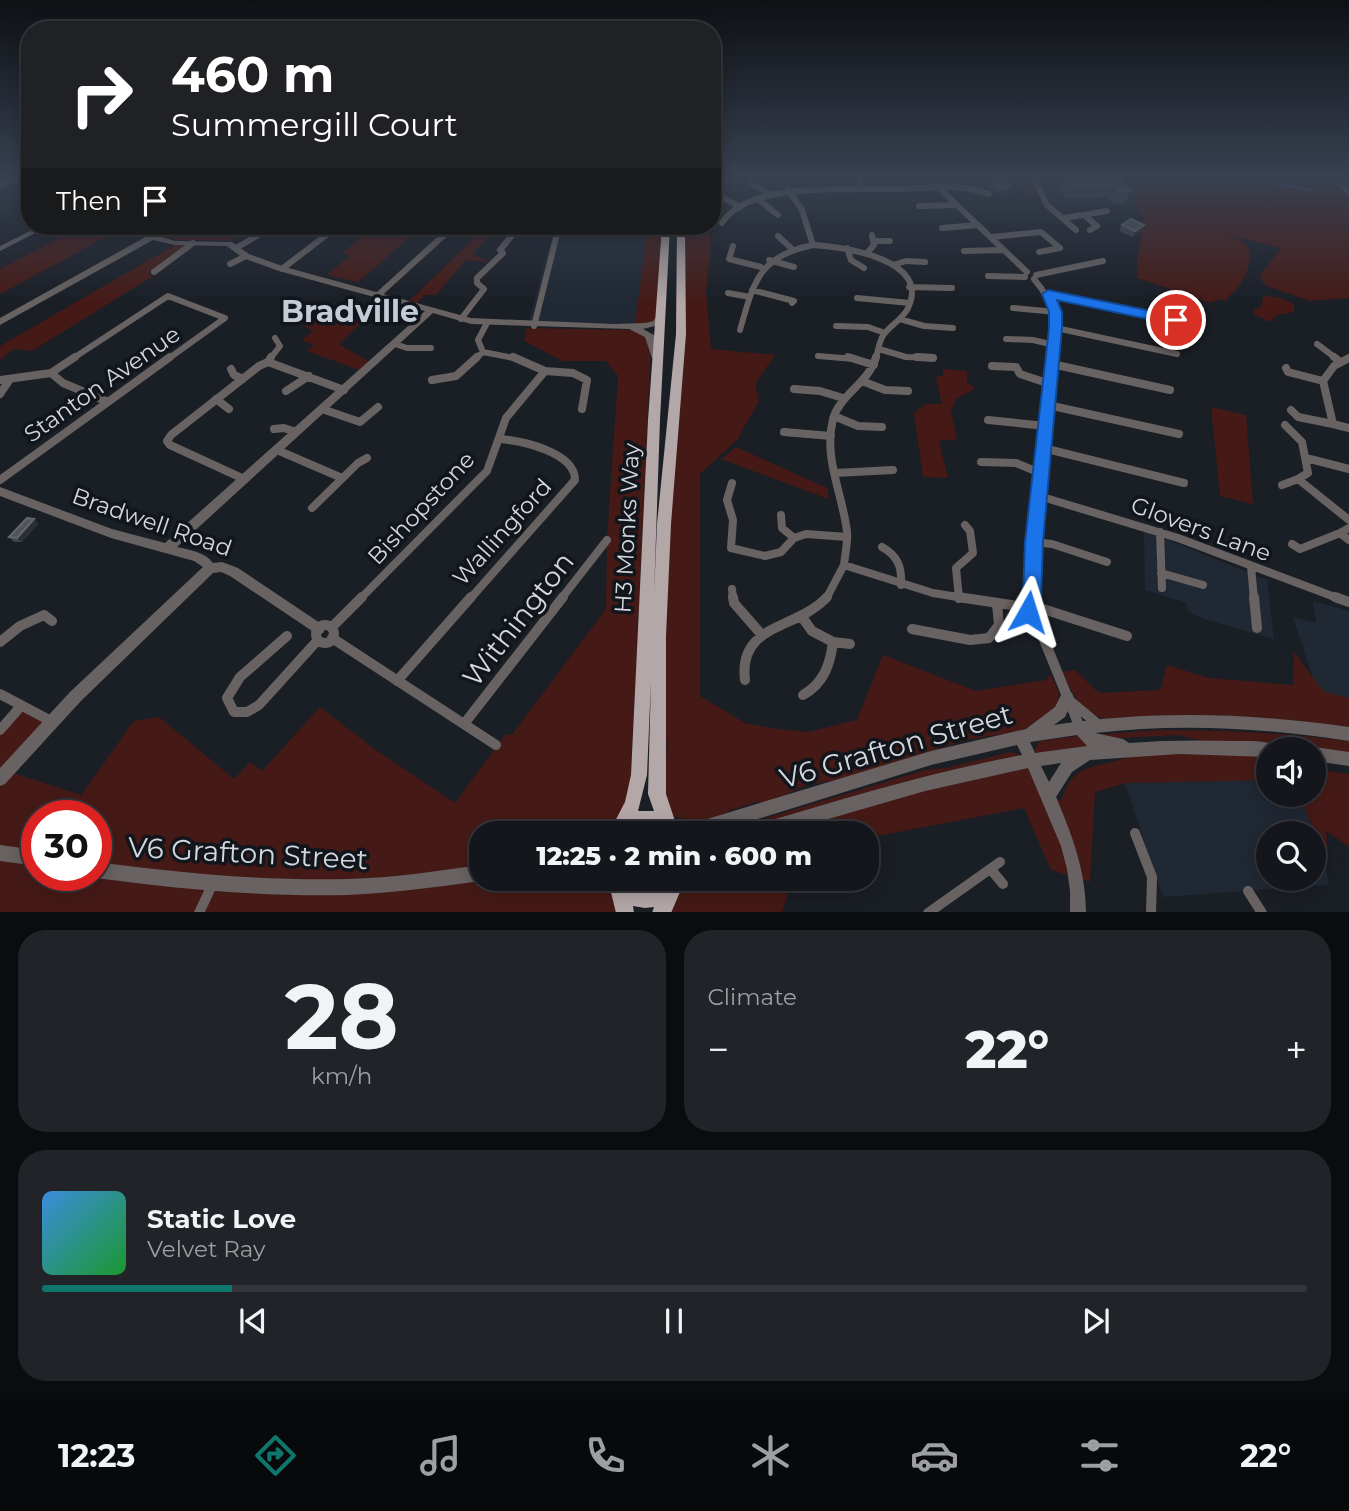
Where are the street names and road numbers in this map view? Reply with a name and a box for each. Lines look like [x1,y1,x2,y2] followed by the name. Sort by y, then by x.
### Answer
[19,320,185,448] street label: Stanton Avenue
[609,442,645,614] street label: H3 Monks Way
[362,446,480,570] street label: Bishopstone
[447,473,557,591] street label: Wallingford
[68,482,236,562] street label: Bradwell Road
[1127,491,1275,567] street label: Glovers Lane
[455,545,581,693] street label: Withington
[776,697,1016,795] street label: V6 Grafton Street
[127,830,369,876] street label: V6 Grafton Street

